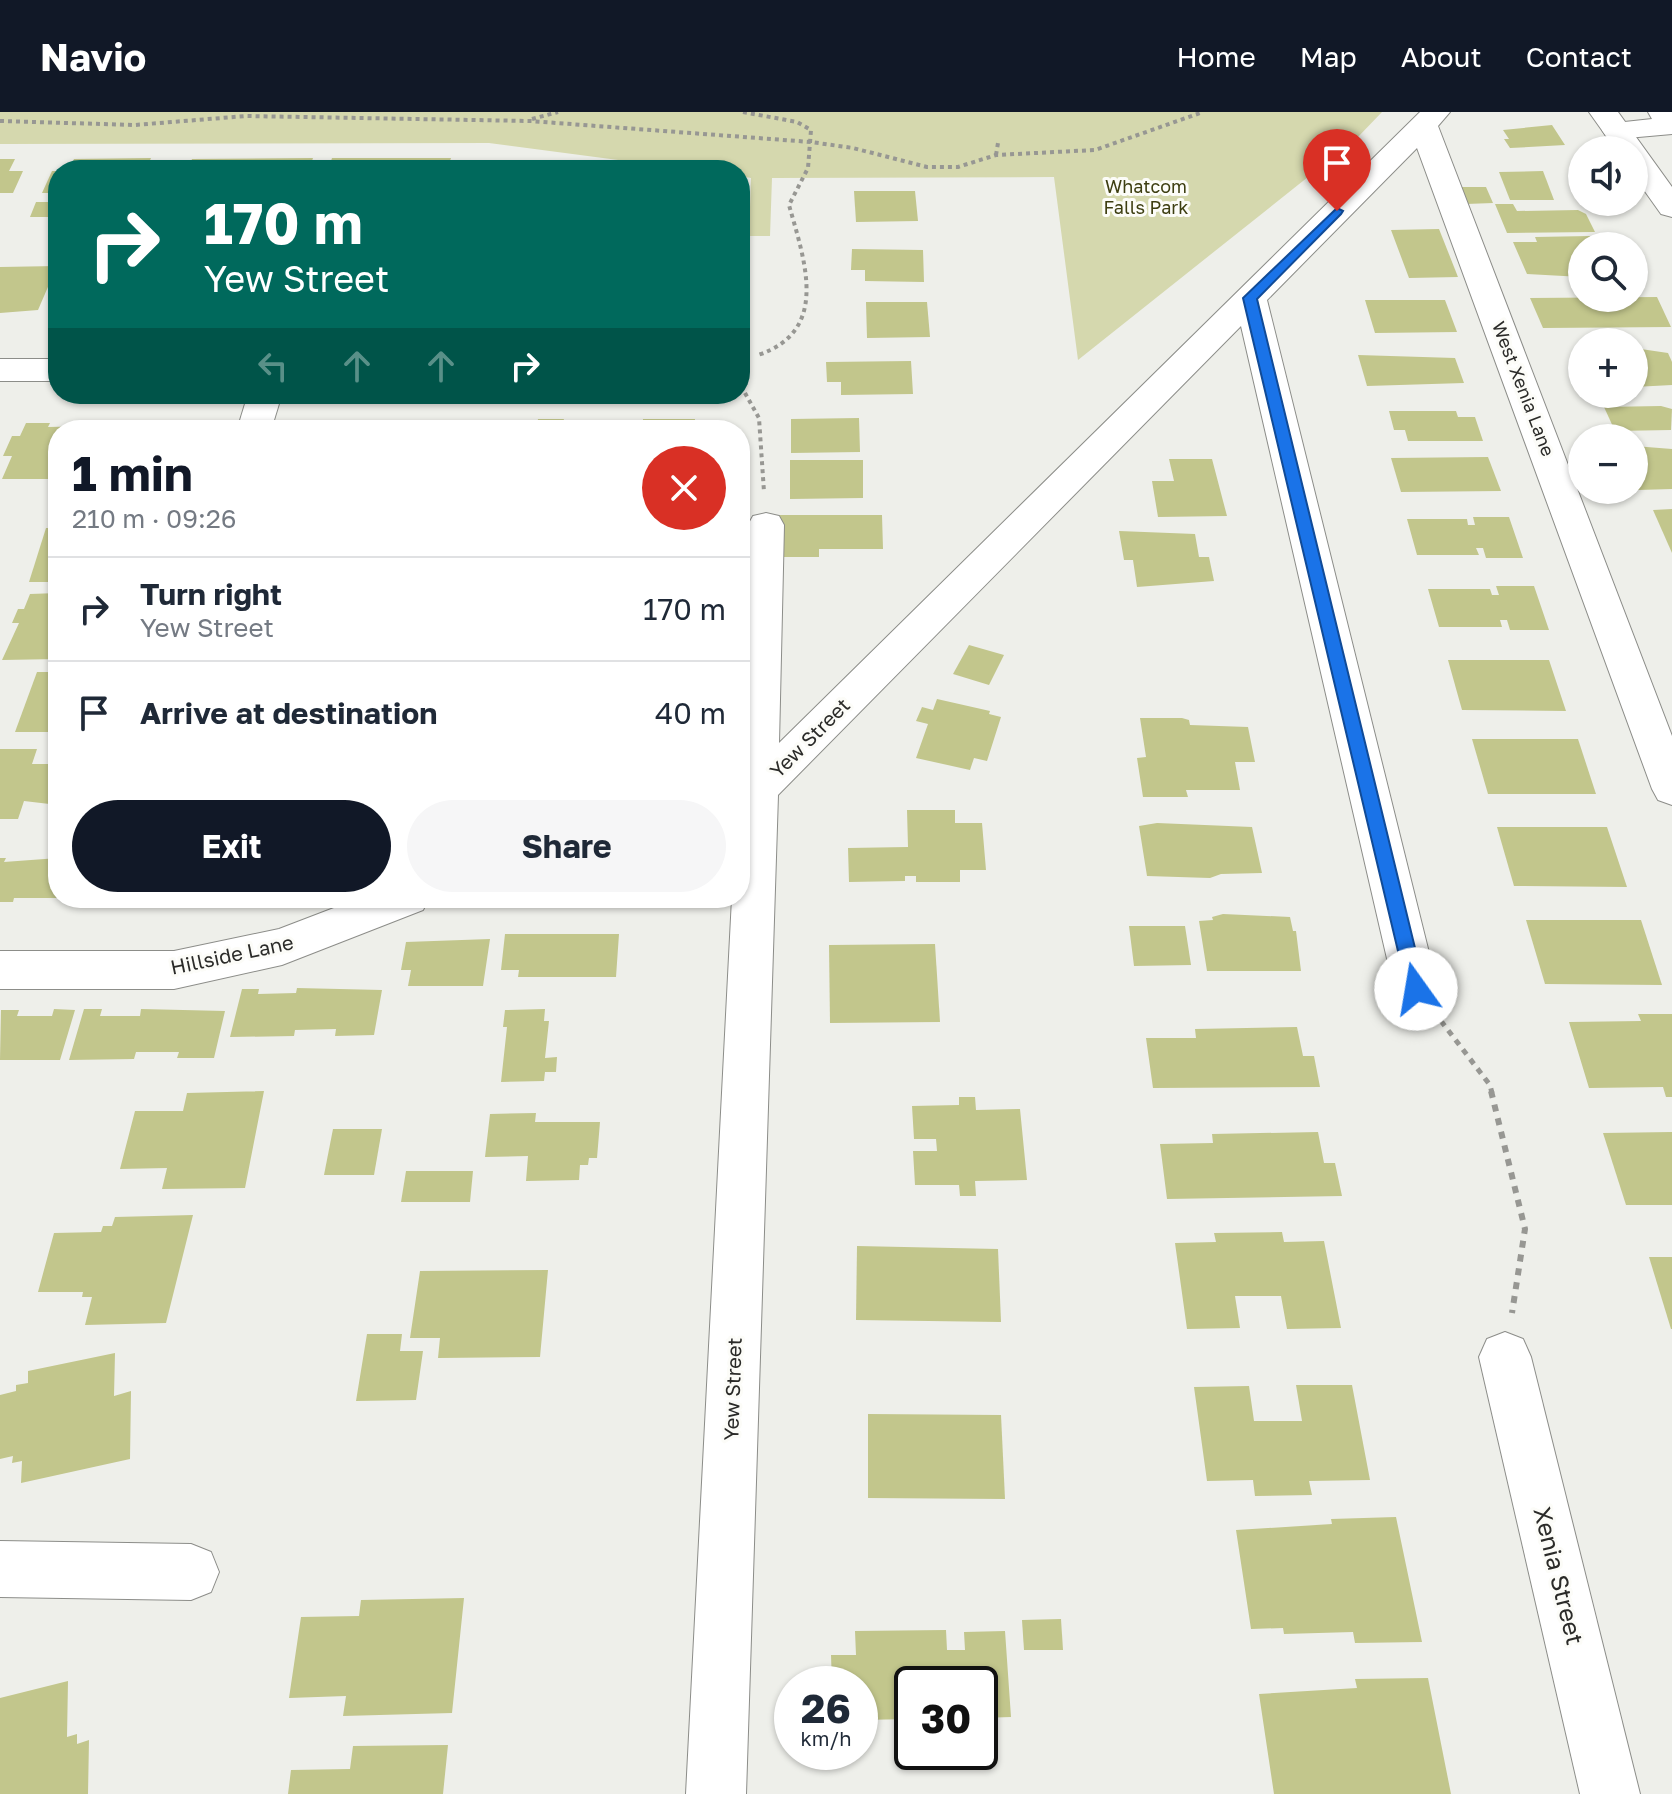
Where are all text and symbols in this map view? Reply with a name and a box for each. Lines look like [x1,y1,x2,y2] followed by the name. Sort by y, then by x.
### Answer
[40,34,146,79] text: Navio
[1177,40,1256,73] text: Home
[1300,40,1357,73] text: Map
[1401,40,1482,73] text: About
[1526,40,1632,73] text: Contact
[1303,129,1371,211] pin
[1568,136,1648,504] map controls
[1568,136,1648,216] button: sound
[1315,141,1359,185] icon: arrive
[1103,175,1189,218] park label: Whatcom Falls Park
[204,189,363,256] text: 170 m
[72,192,176,296] icon: right
[1568,232,1648,312] button: search
[204,257,389,300] text: Yew Street
[1488,318,1560,459] street label: West Xenia Lane
[1568,328,1648,408] button: +
[251,344,295,388] icon: left
[335,344,379,388] icon: ahead
[419,344,463,388] icon: ahead
[503,344,547,388] icon: right
[1568,424,1648,504] button: −
[72,444,193,502] text: 1 min
[642,446,726,530] button: close
[72,503,237,534] text: 210 m · 09:26
[140,576,282,612] text: Turn right
[72,587,116,631] icon: right
[643,591,726,627] text: 170 m
[140,612,274,643] text: Yew Street
[72,691,116,735] icon: arrive
[764,692,854,782] street label: Yew Street
[140,695,437,731] text: Arrive at destination
[655,695,726,731] text: 40 m
[72,800,391,892] button: Exit
[407,800,726,892] button: Share
[168,929,295,979] street label: Hillside Lane
[1374,947,1458,1031] position arrow
[718,1337,746,1441] street label: Yew Street
[1528,1504,1591,1648] street label: Xenia Street
[894,1666,998,1770] speed limit sign: 30
[801,1684,851,1732] text: 26
[801,1726,851,1750] text: km/h

